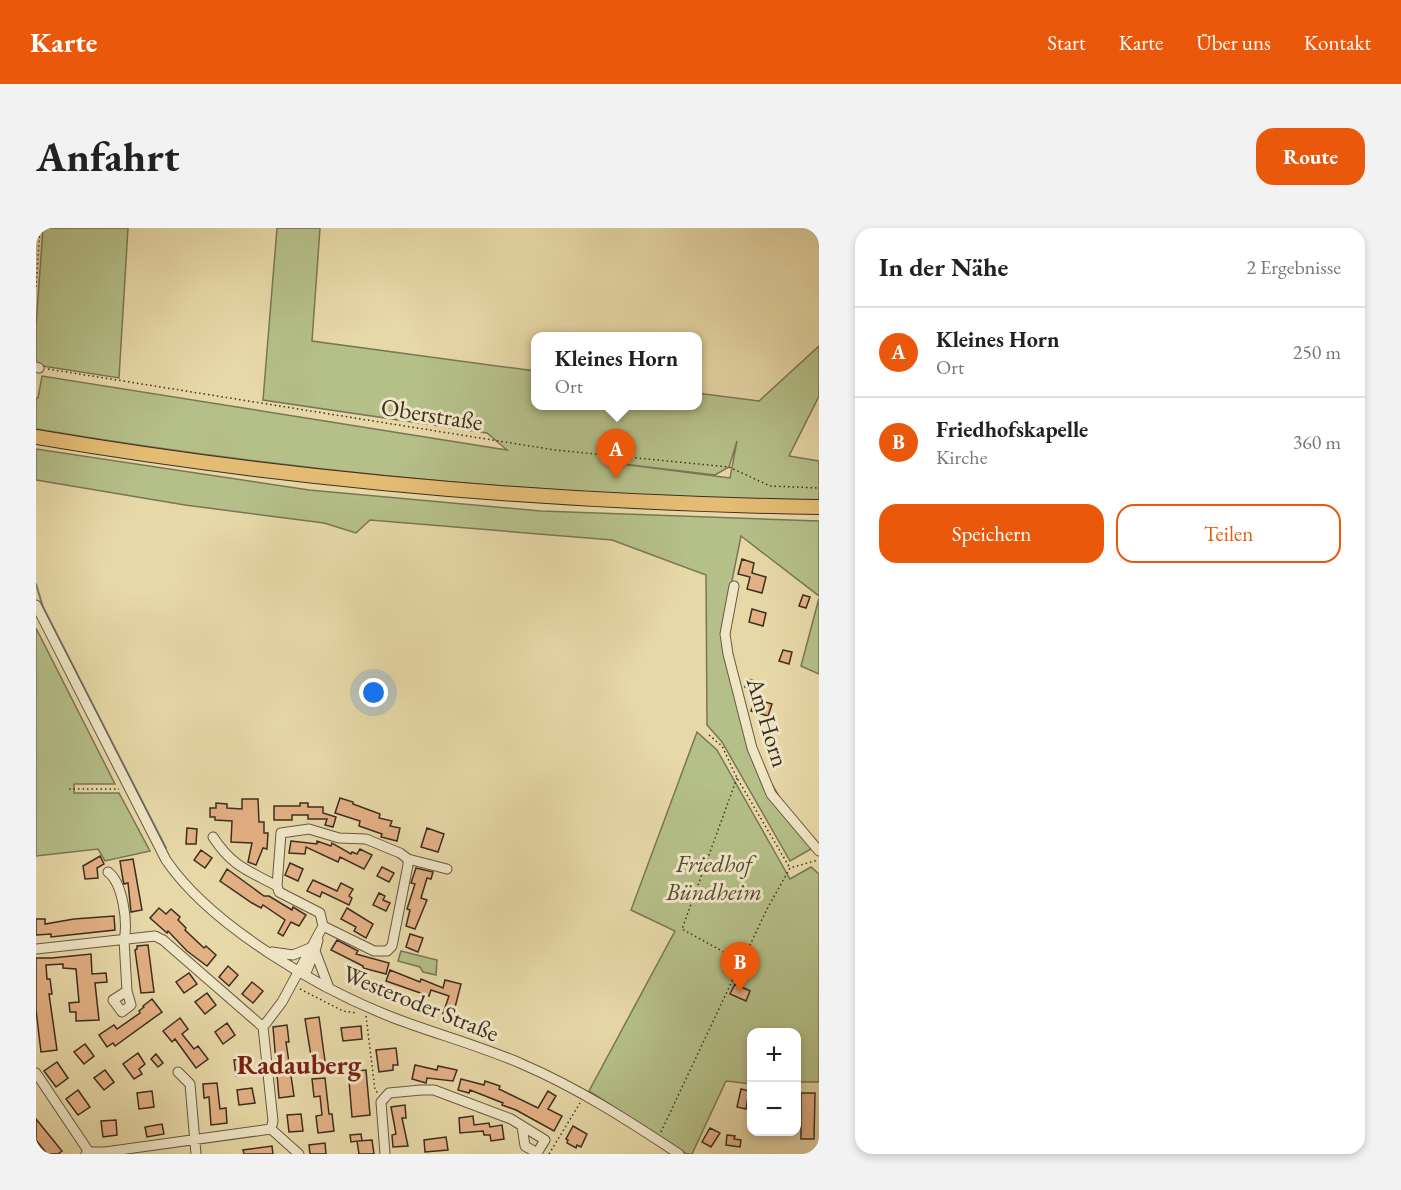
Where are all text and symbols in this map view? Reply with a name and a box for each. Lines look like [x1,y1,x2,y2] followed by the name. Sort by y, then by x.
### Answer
[30,24,97,60] text: Karte
[1047,29,1086,56] text: Start
[1119,29,1163,56] text: Karte
[1196,29,1271,56] text: Über uns
[1304,29,1371,56] text: Kontakt
[1256,128,1365,185] button: Route
[36,129,179,184] text: Anfahrt
[879,250,1008,284] text: In der Nähe
[1246,254,1341,280] text: 2 Ergebnisse
[936,325,1059,354] text: Kleines Horn
[531,332,702,410] popup
[891,339,906,365] text: A
[1293,339,1341,365] text: 250 m
[555,344,678,373] text: Kleines Horn
[936,354,964,380] text: Ort
[555,373,583,399] text: Ort
[379,391,485,437] street label: Oberstraße
[936,415,1088,444] text: Friedhofskapelle
[892,429,905,455] text: B
[1293,429,1341,455] text: 360 m
[596,430,636,479] pin: A
[936,444,987,470] text: Kirche
[879,504,1104,563] button: Speichern
[1116,504,1341,563] button: Teilen
[739,672,796,771] street label: Am Horn
[359,678,388,707] your location
[665,848,762,907] park label: Friedhof Bündheim
[720,942,760,992] pin: B
[338,958,504,1048] street label: Westeroder Straße
[747,1028,801,1136] map controls
[747,1028,801,1082] button: +
[237,1047,362,1082] district label: Radauberg
[747,1082,801,1136] button: −

